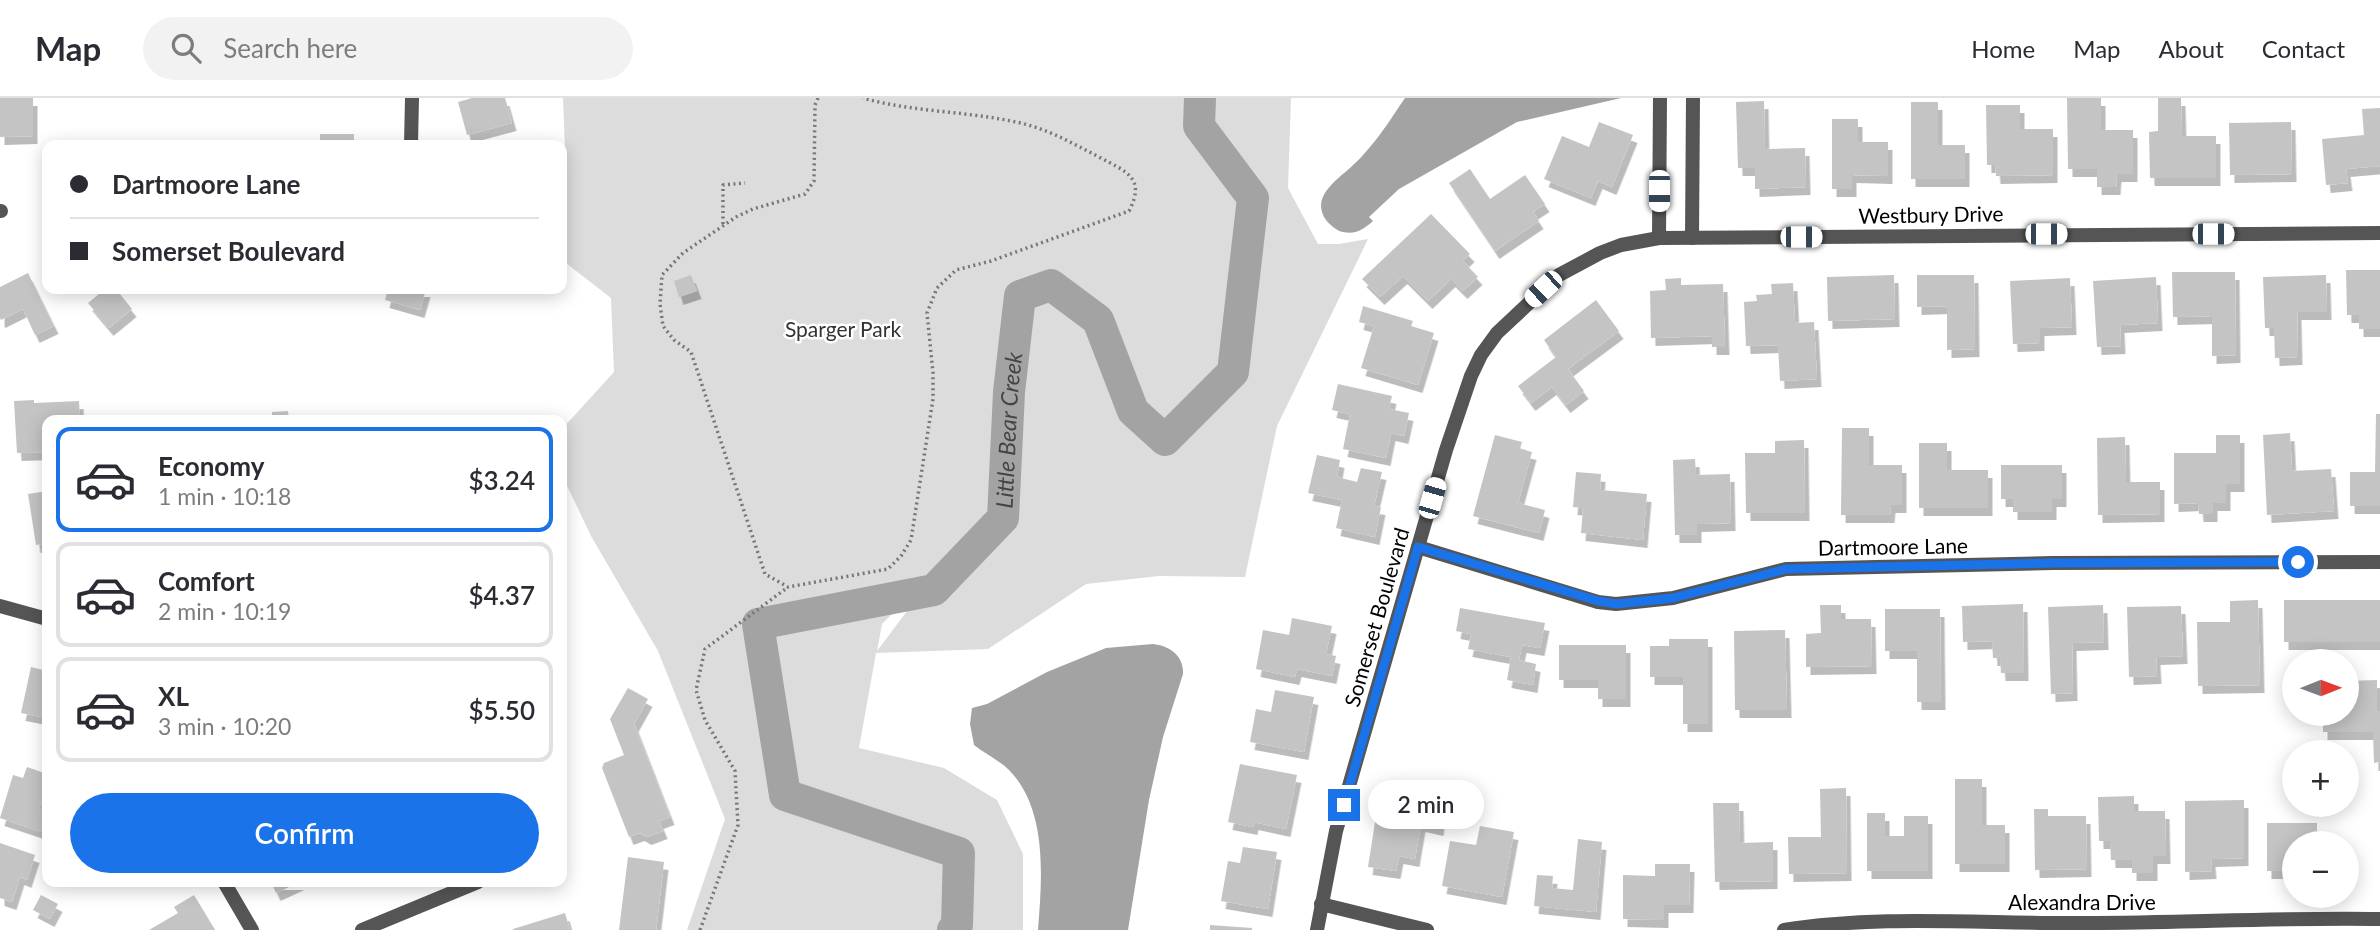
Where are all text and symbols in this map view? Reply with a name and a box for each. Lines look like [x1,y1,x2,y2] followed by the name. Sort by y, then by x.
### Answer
[143,17,633,80] search box
[35,28,101,68] text: Map
[167,29,205,67] icon: search
[223,32,357,64] text: Search here
[1971,34,2035,63] text: Home
[2073,34,2121,63] text: Map
[2159,34,2224,63] text: About
[2262,34,2345,63] text: Contact
[112,168,300,200] text: Dartmoore Lane
[1649,170,1670,212] car
[1858,200,2004,228] street label: Westbury Drive
[2026,224,2068,245] car
[2193,224,2235,245] car
[1781,227,1823,248] car
[112,235,345,267] text: Somerset Boulevard
[1521,267,1566,311] car
[785,316,901,341] park label: Sparger Park
[989,349,1028,509] water label: Little Bear Creek
[74,448,137,511] icon: car
[158,450,264,482] text: Economy
[469,464,535,496] text: $3.24
[1417,475,1448,521] car
[158,482,291,510] text: 1 min · 10:18
[1338,525,1414,709] street label: Somerset Boulevard
[1818,532,1968,560] street label: Dartmoore Lane
[2282,546,2314,578] route start
[74,563,137,626] icon: car
[158,565,255,597] text: Comfort
[469,579,535,611] text: $4.37
[158,597,291,625] text: 2 min · 10:19
[2282,649,2359,726] north arrow
[2282,649,2359,908] map controls
[74,678,137,741] icon: car
[158,680,189,712] text: XL
[469,694,535,726] text: $5.50
[158,712,291,740] text: 3 min · 10:20
[2282,740,2359,817] button: +
[1368,780,1484,830] callout: 2 min
[1328,789,1360,821] route end
[1398,790,1454,818] text: 2 min
[70,793,539,873] button: Confirm
[2282,831,2359,908] button: −
[2008,889,2156,914] street label: Alexandra Drive

